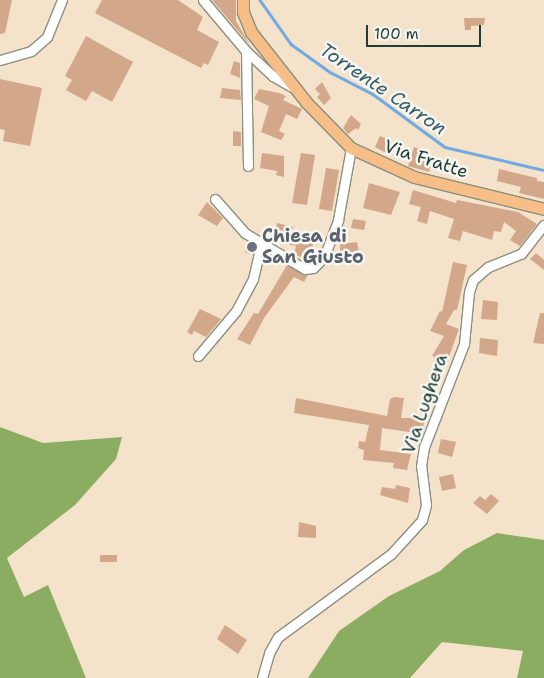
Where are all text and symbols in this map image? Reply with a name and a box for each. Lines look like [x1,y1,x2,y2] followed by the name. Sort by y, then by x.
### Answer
[369,15,484,47] scale bar
[374,24,419,44] text: 100 m
[315,38,451,140] water label: Torrente Carron
[381,135,471,183] street label: Via Fratte
[262,226,364,268] place label: Chiesa di San Giusto
[246,241,258,253] marker: Chiesa di San Giusto
[398,351,452,457] street label: Via Lughera

